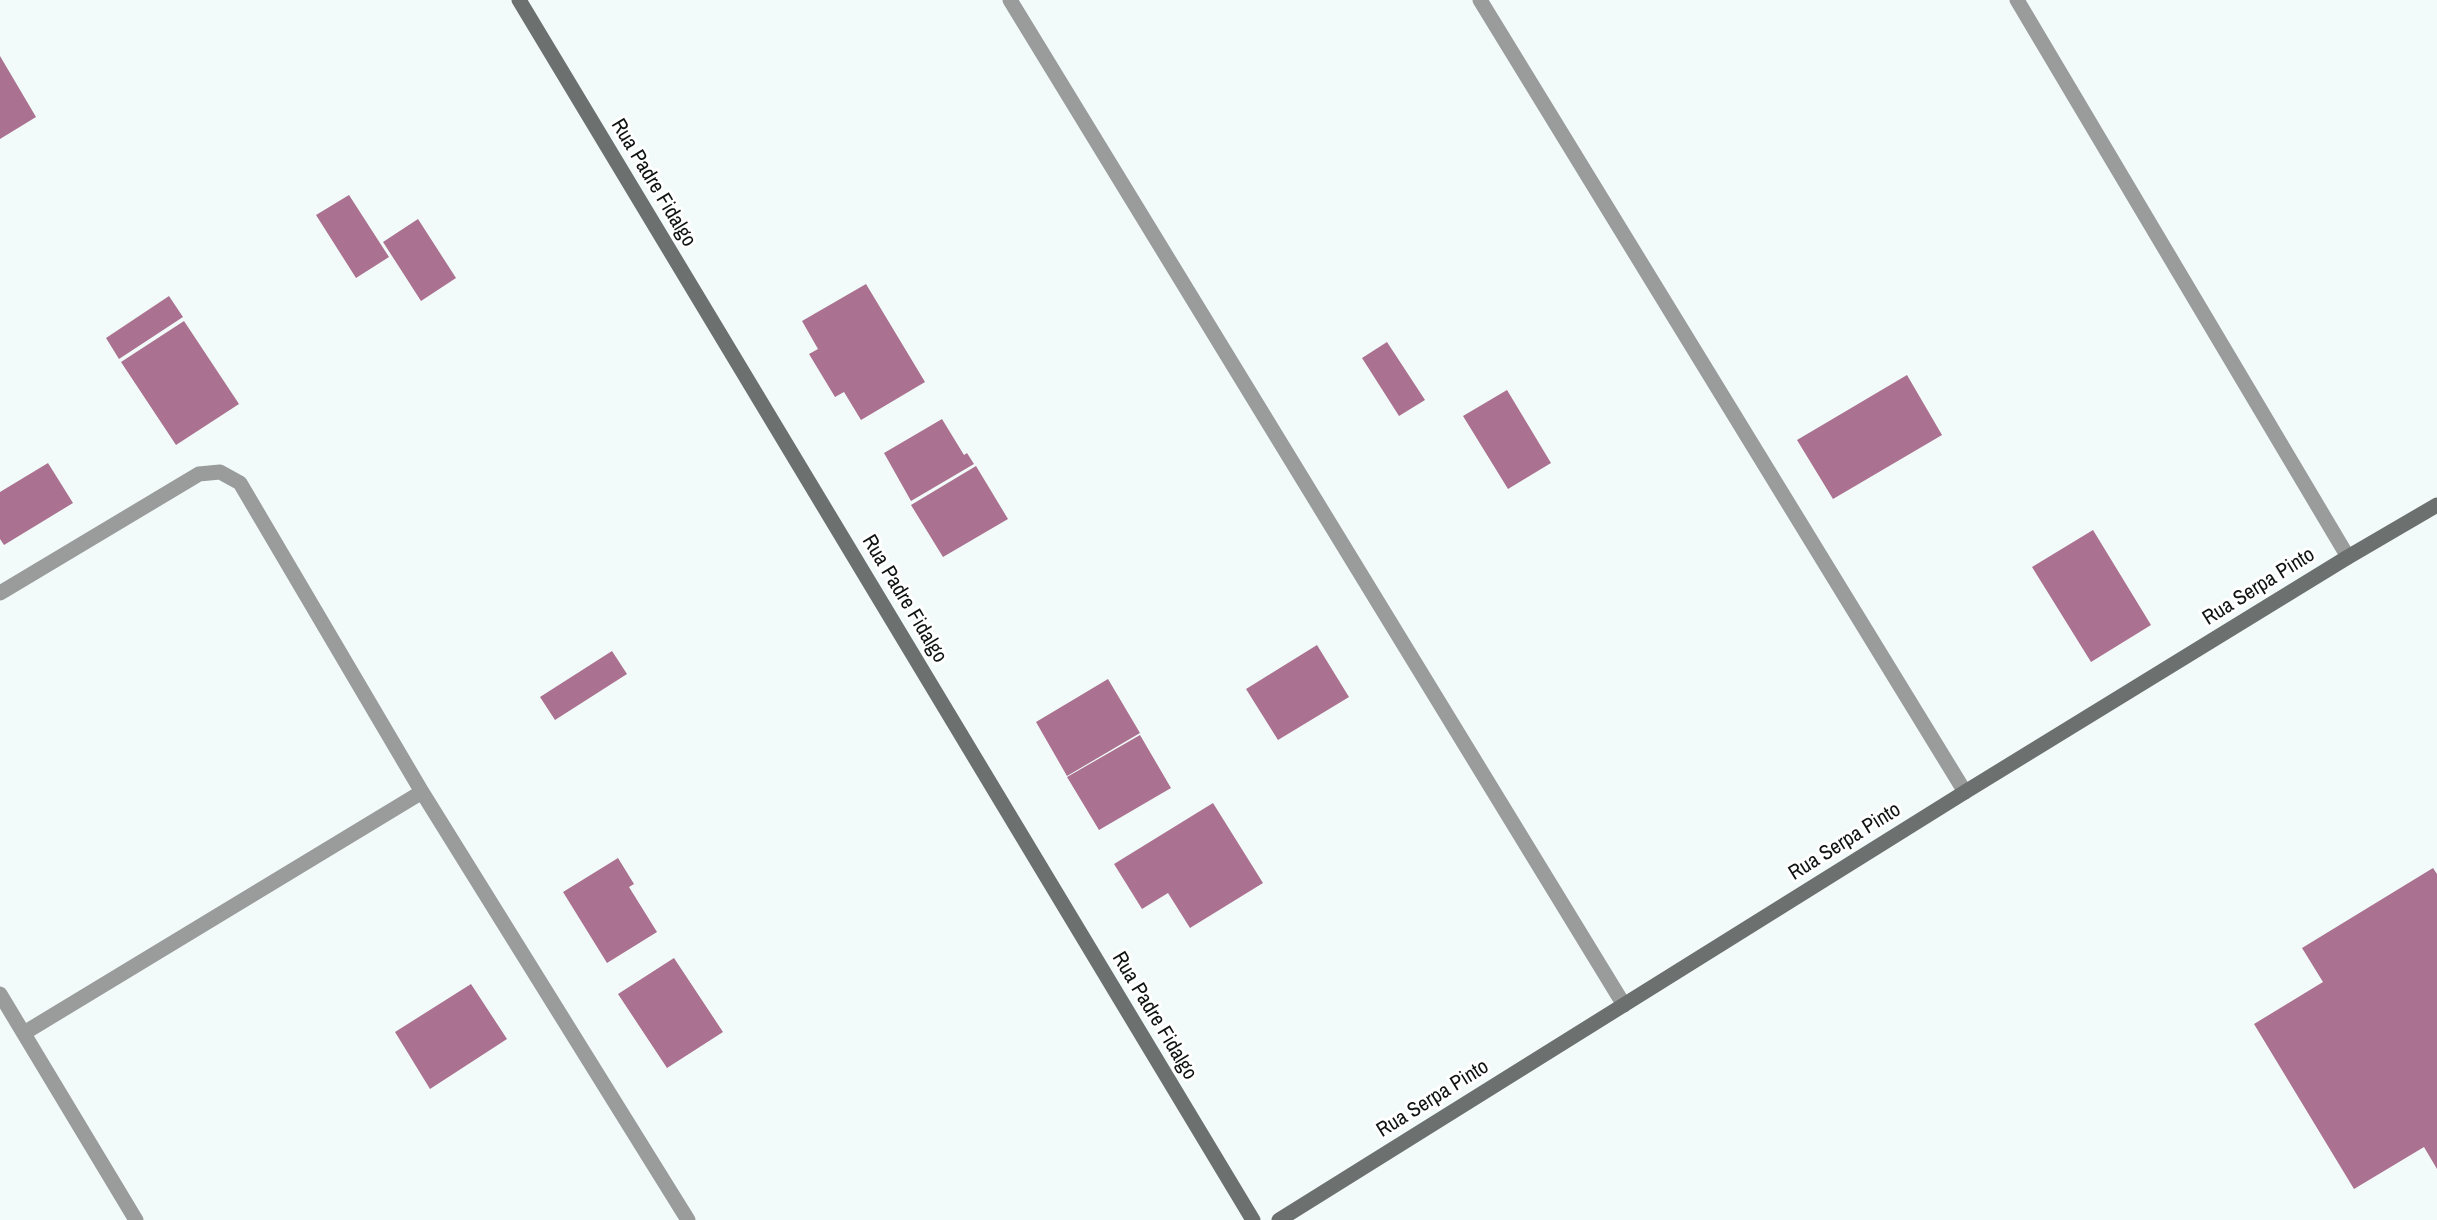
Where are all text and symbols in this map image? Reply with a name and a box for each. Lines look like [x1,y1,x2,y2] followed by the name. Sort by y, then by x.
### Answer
[605,115,701,251] street label: Rua Padre Fidalgo
[856,531,952,667] street label: Rua Padre Fidalgo
[2198,543,2320,631] street label: Rua Serpa Pinto
[1784,798,1906,886] street label: Rua Serpa Pinto
[1106,948,1202,1084] street label: Rua Padre Fidalgo
[1372,1055,1494,1143] street label: Rua Serpa Pinto

